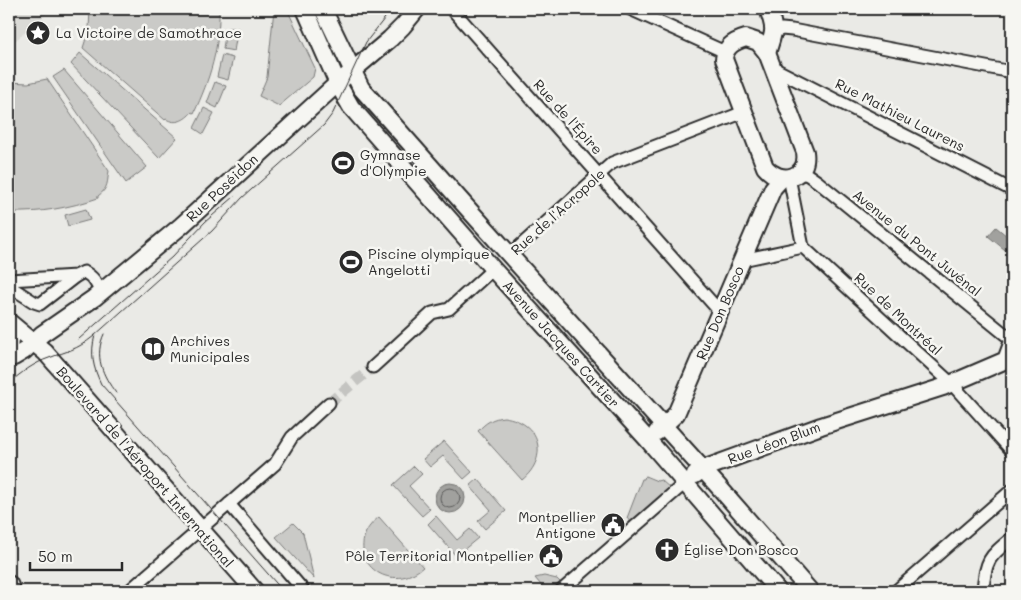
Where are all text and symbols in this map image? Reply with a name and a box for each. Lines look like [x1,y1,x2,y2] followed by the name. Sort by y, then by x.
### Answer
[25,20,51,46] place icon: La Victoire de Samothrace
[56,23,242,42] place label: La Victoire de Samothrace
[832,74,968,155] street label: Rue Mathieu Laurens
[530,75,607,158] street label: Rue de l'Épire
[360,145,427,180] place label: Gymnase d'Olympie
[182,150,262,226] street label: Rue Poséidon
[330,150,356,176] sports icon: Gymnase d'Olympie
[506,164,609,259] street label: Rue de l'Acropole
[849,185,986,300] street label: Avenue du Pont Juvénal
[368,244,490,279] place label: Piscine olympique Angelotti
[338,249,364,275] sports icon: Piscine olympique Angelotti
[691,263,748,363] street label: Rue Don Bosco
[851,268,946,359] street label: Rue de Montréal
[499,276,624,412] street label: Avenue Jacques Cartier
[170,331,250,366] place label: Archives Municipales
[140,336,166,362] library icon: Archives Municipales
[53,362,238,571] street label: Boulevard de l'Aéroport International
[725,417,823,468] street label: Rue Léon Blum
[518,507,596,542] place label: Montpellier Antigone
[600,512,626,538] public building icon: Montpellier Antigone
[654,537,680,563] church icon: Église Don Bosco
[30,540,122,572] scale bar
[684,540,798,559] place label: Église Don Bosco
[538,543,564,569] public building icon: Pôle Territorial Montpellier
[38,546,73,566] text: 50 m
[346,546,534,565] place label: Pôle Territorial Montpellier

